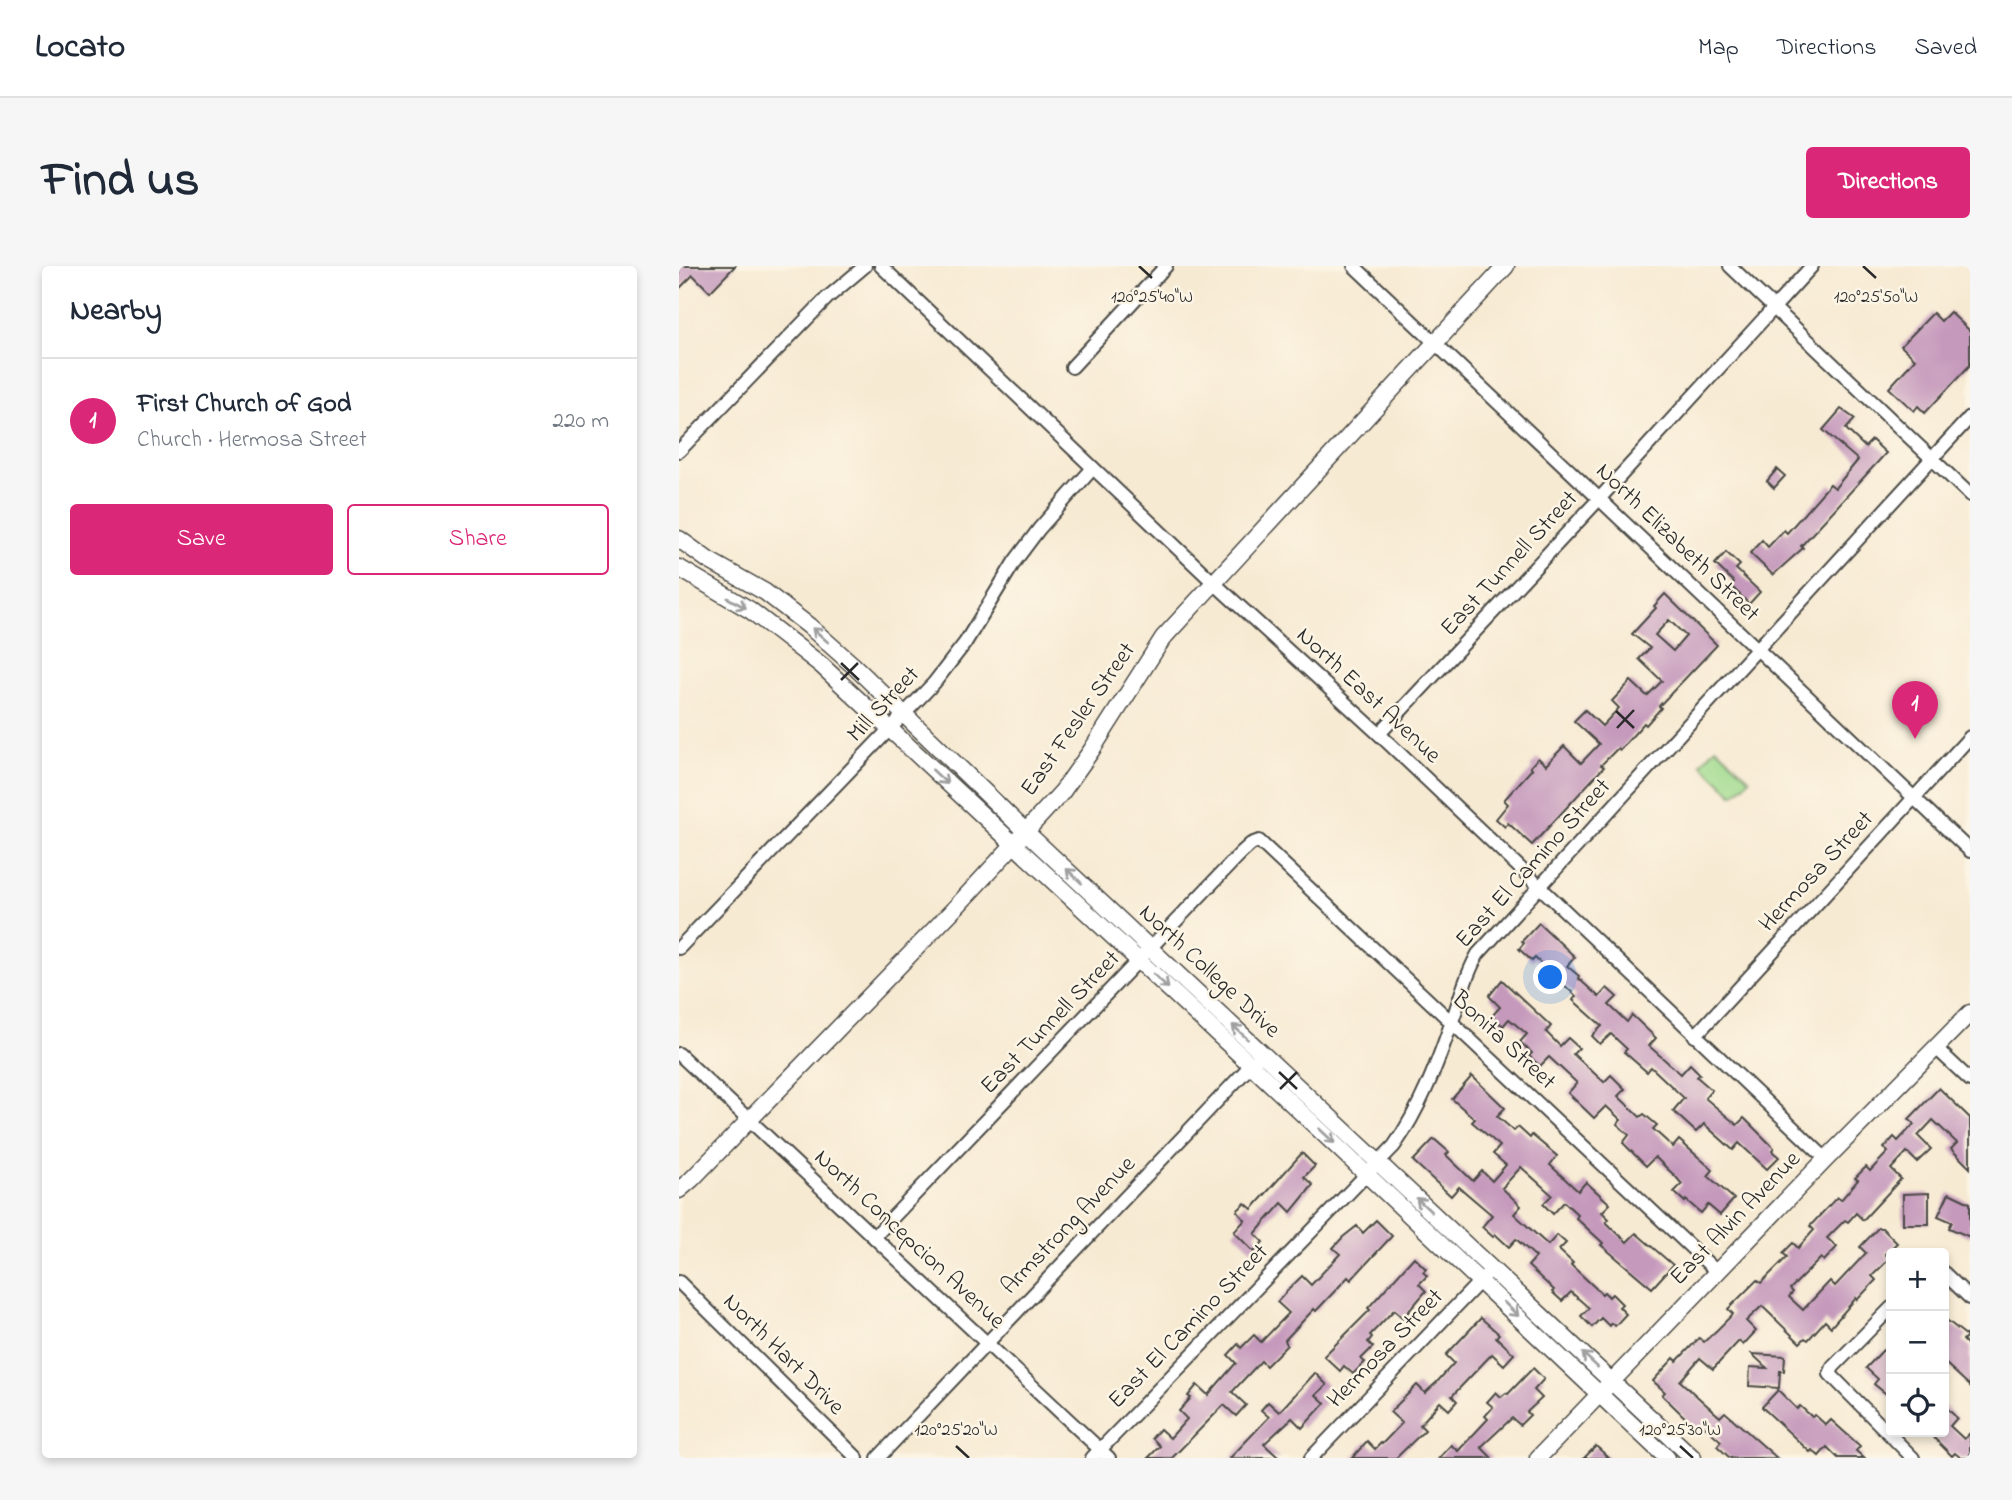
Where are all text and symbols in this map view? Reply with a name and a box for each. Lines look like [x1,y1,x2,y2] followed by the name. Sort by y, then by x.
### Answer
[35,24,125,72] text: Locato
[1698,31,1739,66] text: Map
[1777,31,1876,66] text: Directions
[1914,31,1977,66] text: Saved
[42,146,199,218] text: Find us
[1806,147,1970,218] button: Directions
[1111,285,1193,311] text: 120°25'40"W
[1834,285,1918,311] text: 120°25'50"W
[70,290,162,334] text: Nearby
[137,386,351,424] text: First Church of God
[89,405,97,438] text: 1
[553,405,609,438] text: 220 m
[137,424,367,457] text: Church · Hermosa Street
[1587,455,1767,631] street label: North Elizabeth Street
[1433,483,1587,645] street label: East Tunnell Street
[70,504,333,575] button: Save
[347,504,609,575] button: Share
[727,596,747,610] one-way arrow
[1288,619,1449,773] street label: North East Avenue
[811,627,829,643] one-way arrow
[1013,636,1145,804] street label: East Fesler Street
[839,659,929,751] street label: Mill Street
[1892,681,1938,739] pin: 1
[931,769,949,785] one-way arrow
[1448,771,1620,957] street label: East El Camino Street
[1751,803,1883,941] street label: Hermosa Street
[1066,868,1083,885] one-way arrow
[1130,897,1288,1047] street label: North College Drive
[973,943,1129,1103] street label: East Tunnell Street
[1533,960,1567,994] your location
[1152,973,1169,990] one-way arrow
[1442,982,1563,1099] street label: Bonita Street
[1231,1024,1249,1040] one-way arrow
[1318,1128,1335,1145] one-way arrow
[805,1142,1013,1338] street label: North Concepcion Avenue
[1662,1143,1810,1294] street label: East Alvin Avenue
[993,1148,1145,1303] street label: Armstrong Avenue
[1416,1196,1433,1213] one-way arrow
[1101,1236,1277,1418] street label: East El Camino Street
[1886,1248,1949,1437] map controls
[1886,1248,1949,1311] button: +
[1320,1281,1452,1417] street label: Hermosa Street
[714,1286,852,1424] street label: North Hart Drive
[1502,1301,1519,1318] one-way arrow
[1886,1311,1949,1374] button: −
[1582,1352,1599,1369] one-way arrow
[1886,1374,1949,1437] button: locate
[914,1418,998,1444] text: 120°25'20"W
[1639,1418,1721,1444] text: 120°25'30"W

